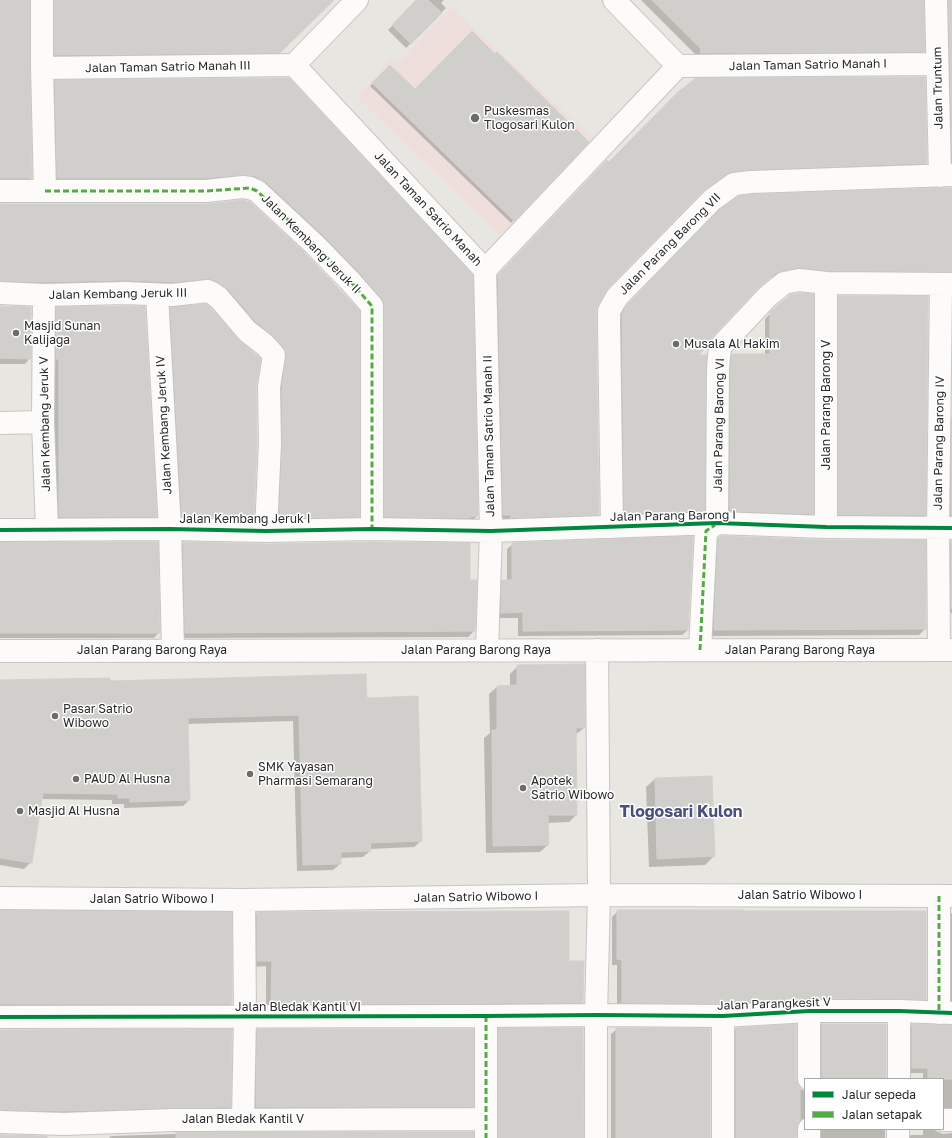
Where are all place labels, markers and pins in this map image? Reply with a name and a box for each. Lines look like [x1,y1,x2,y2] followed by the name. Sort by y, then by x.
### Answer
[484,104,575,132] place label: Puskesmas Tlogosari Kulon
[469,112,481,124] marker: Puskesmas Tlogosari Kulon
[24,319,101,347] place label: Masjid Sunan Kalijaga
[11,328,21,338] marker: Masjid Sunan Kalijaga
[684,337,779,351] place label: Musala Al Hakim
[671,339,681,349] marker: Musala Al Hakim
[63,702,133,730] place label: Pasar Satrio Wibowo
[50,711,60,721] marker: Pasar Satrio Wibowo
[258,760,373,788] place label: SMK Yayasan Pharmasi Semarang
[245,769,255,779] marker: SMK Yayasan Pharmasi Semarang
[84,772,170,786] place label: PAUD Al Husna
[71,774,81,784] marker: PAUD Al Husna
[531,774,614,802] place label: Apotek Satrio Wibowo
[518,783,528,793] marker: Apotek Satrio Wibowo
[28,804,120,818] place label: Masjid Al Husna
[15,806,25,816] marker: Masjid Al Husna

